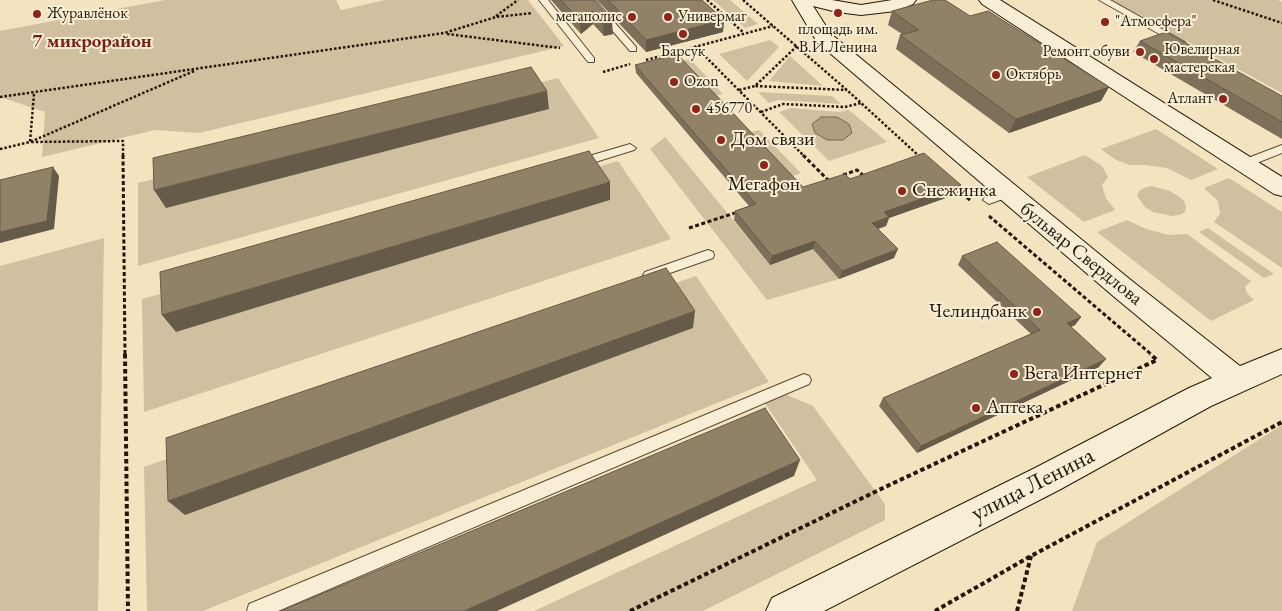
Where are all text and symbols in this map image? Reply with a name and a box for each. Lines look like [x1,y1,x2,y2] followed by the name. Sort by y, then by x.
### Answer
[47,4,128,24] place label: Журавлёнок
[555,7,622,27] place label: мегаполис
[678,7,747,27] place label: Универмаг
[832,7,844,19] marker: площадь им. В.И.Ленина
[31,8,43,20] marker: Журавлёнок
[626,11,638,23] marker: мегаполис
[662,11,674,23] marker: Универмаг
[1115,12,1197,32] place label: "Атмосфера"
[1099,16,1111,28] marker: "Атмосфера"
[798,20,878,58] place label: площадь им. В.И.Ленина
[677,28,689,40] marker: Барсук
[32,31,152,53] district label: 7 микрорайон
[1164,40,1240,78] place label: Ювелирная мастерская
[661,42,705,62] place label: Барсук
[1042,42,1130,62] place label: Ремонт обуви
[1134,46,1146,58] marker: Ремонт обуви
[1148,53,1160,65] marker: Ювелирная мастерская
[1006,65,1062,85] place label: Октябрь
[990,69,1002,81] marker: Октябрь
[684,72,719,92] place label: Ozon
[668,76,680,88] marker: Ozon
[1167,89,1213,109] place label: Атлант
[1217,93,1229,105] marker: Атлант
[706,99,752,119] place label: 456770
[690,103,702,115] marker: 456770
[731,128,815,152] place label: Дом связи
[715,134,727,146] marker: Дом связи
[758,159,770,171] marker: Мегафон
[728,173,800,197] place label: Мегафон
[912,179,996,203] place label: Снежинка
[896,185,908,197] marker: Снежинка
[1015,197,1147,311] street label: бульвар Свердлова
[929,300,1027,324] place label: Челиндбанк
[1031,306,1043,318] marker: Челиндбанк
[1024,362,1142,386] place label: Вега Интернет
[1008,368,1020,380] marker: Вега Интернет
[986,396,1043,420] place label: Аптека
[970,402,982,414] marker: Аптека
[967,442,1099,528] street label: улица Ленина

